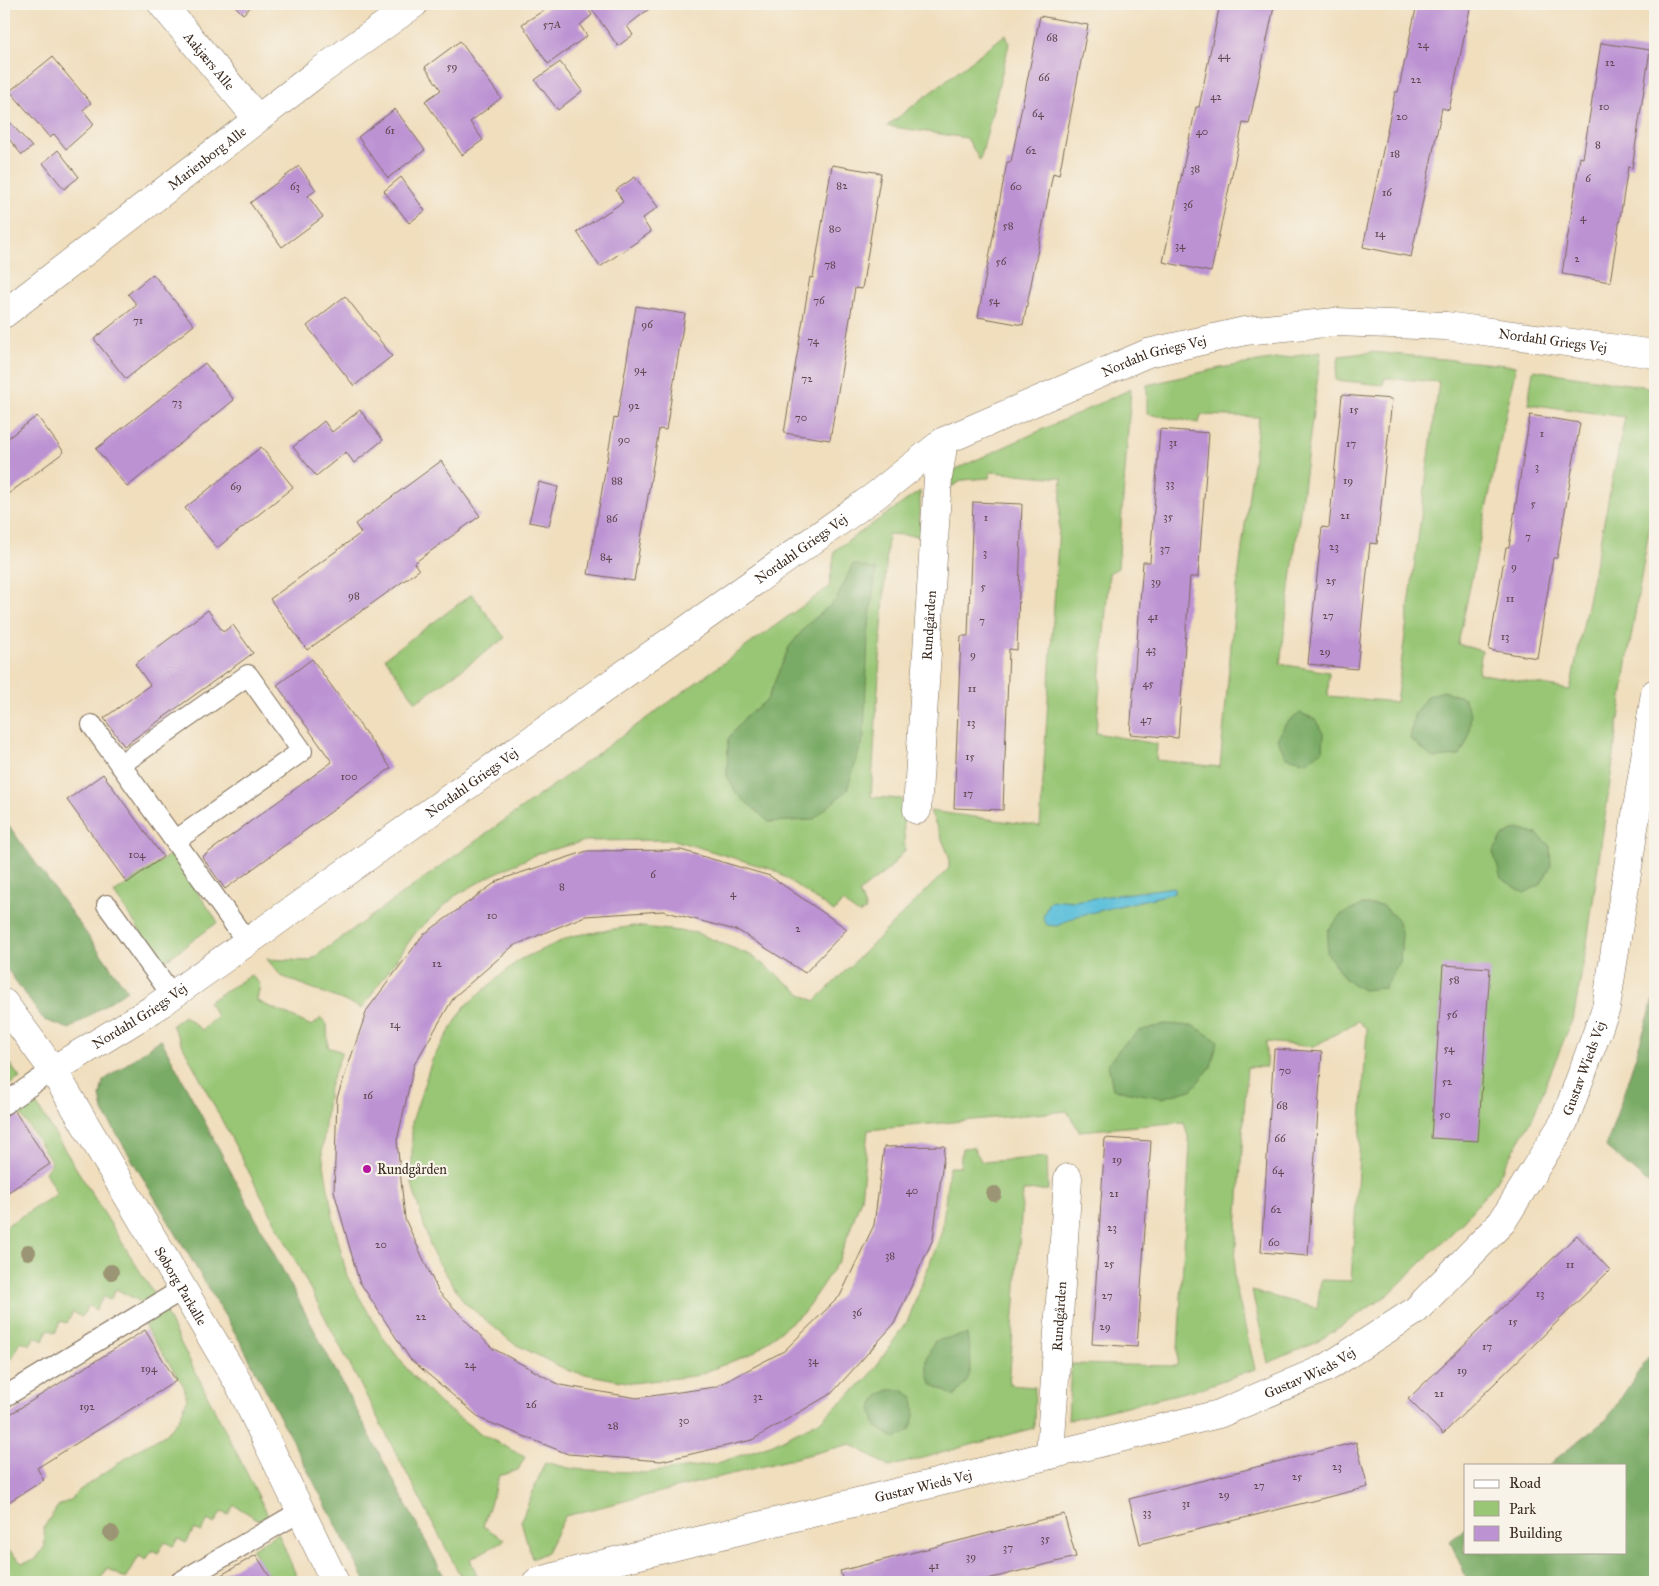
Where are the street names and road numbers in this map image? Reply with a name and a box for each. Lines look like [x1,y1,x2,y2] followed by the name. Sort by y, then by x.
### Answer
[179,28,238,94] street label: Aakjærs Alle
[165,123,250,194] street label: Marienborg Alle
[1497,325,1608,356] street label: Nordahl Griegs Vej
[1099,332,1208,381] street label: Nordahl Griegs Vej
[752,510,851,588] street label: Nordahl Griegs Vej
[918,590,940,661] street label: Rundgården
[422,744,521,822] street label: Nordahl Griegs Vej
[89,980,190,1053] street label: Nordahl Griegs Vej
[1559,1019,1609,1118] street label: Gustav Wieds Vej
[151,1244,210,1329] street label: Søborg Parkalle
[1049,1280,1070,1352] street label: Rundgården
[1262,1344,1359,1403] street label: Gustav Wieds Vej
[873,1466,974,1506] street label: Gustav Wieds Vej

